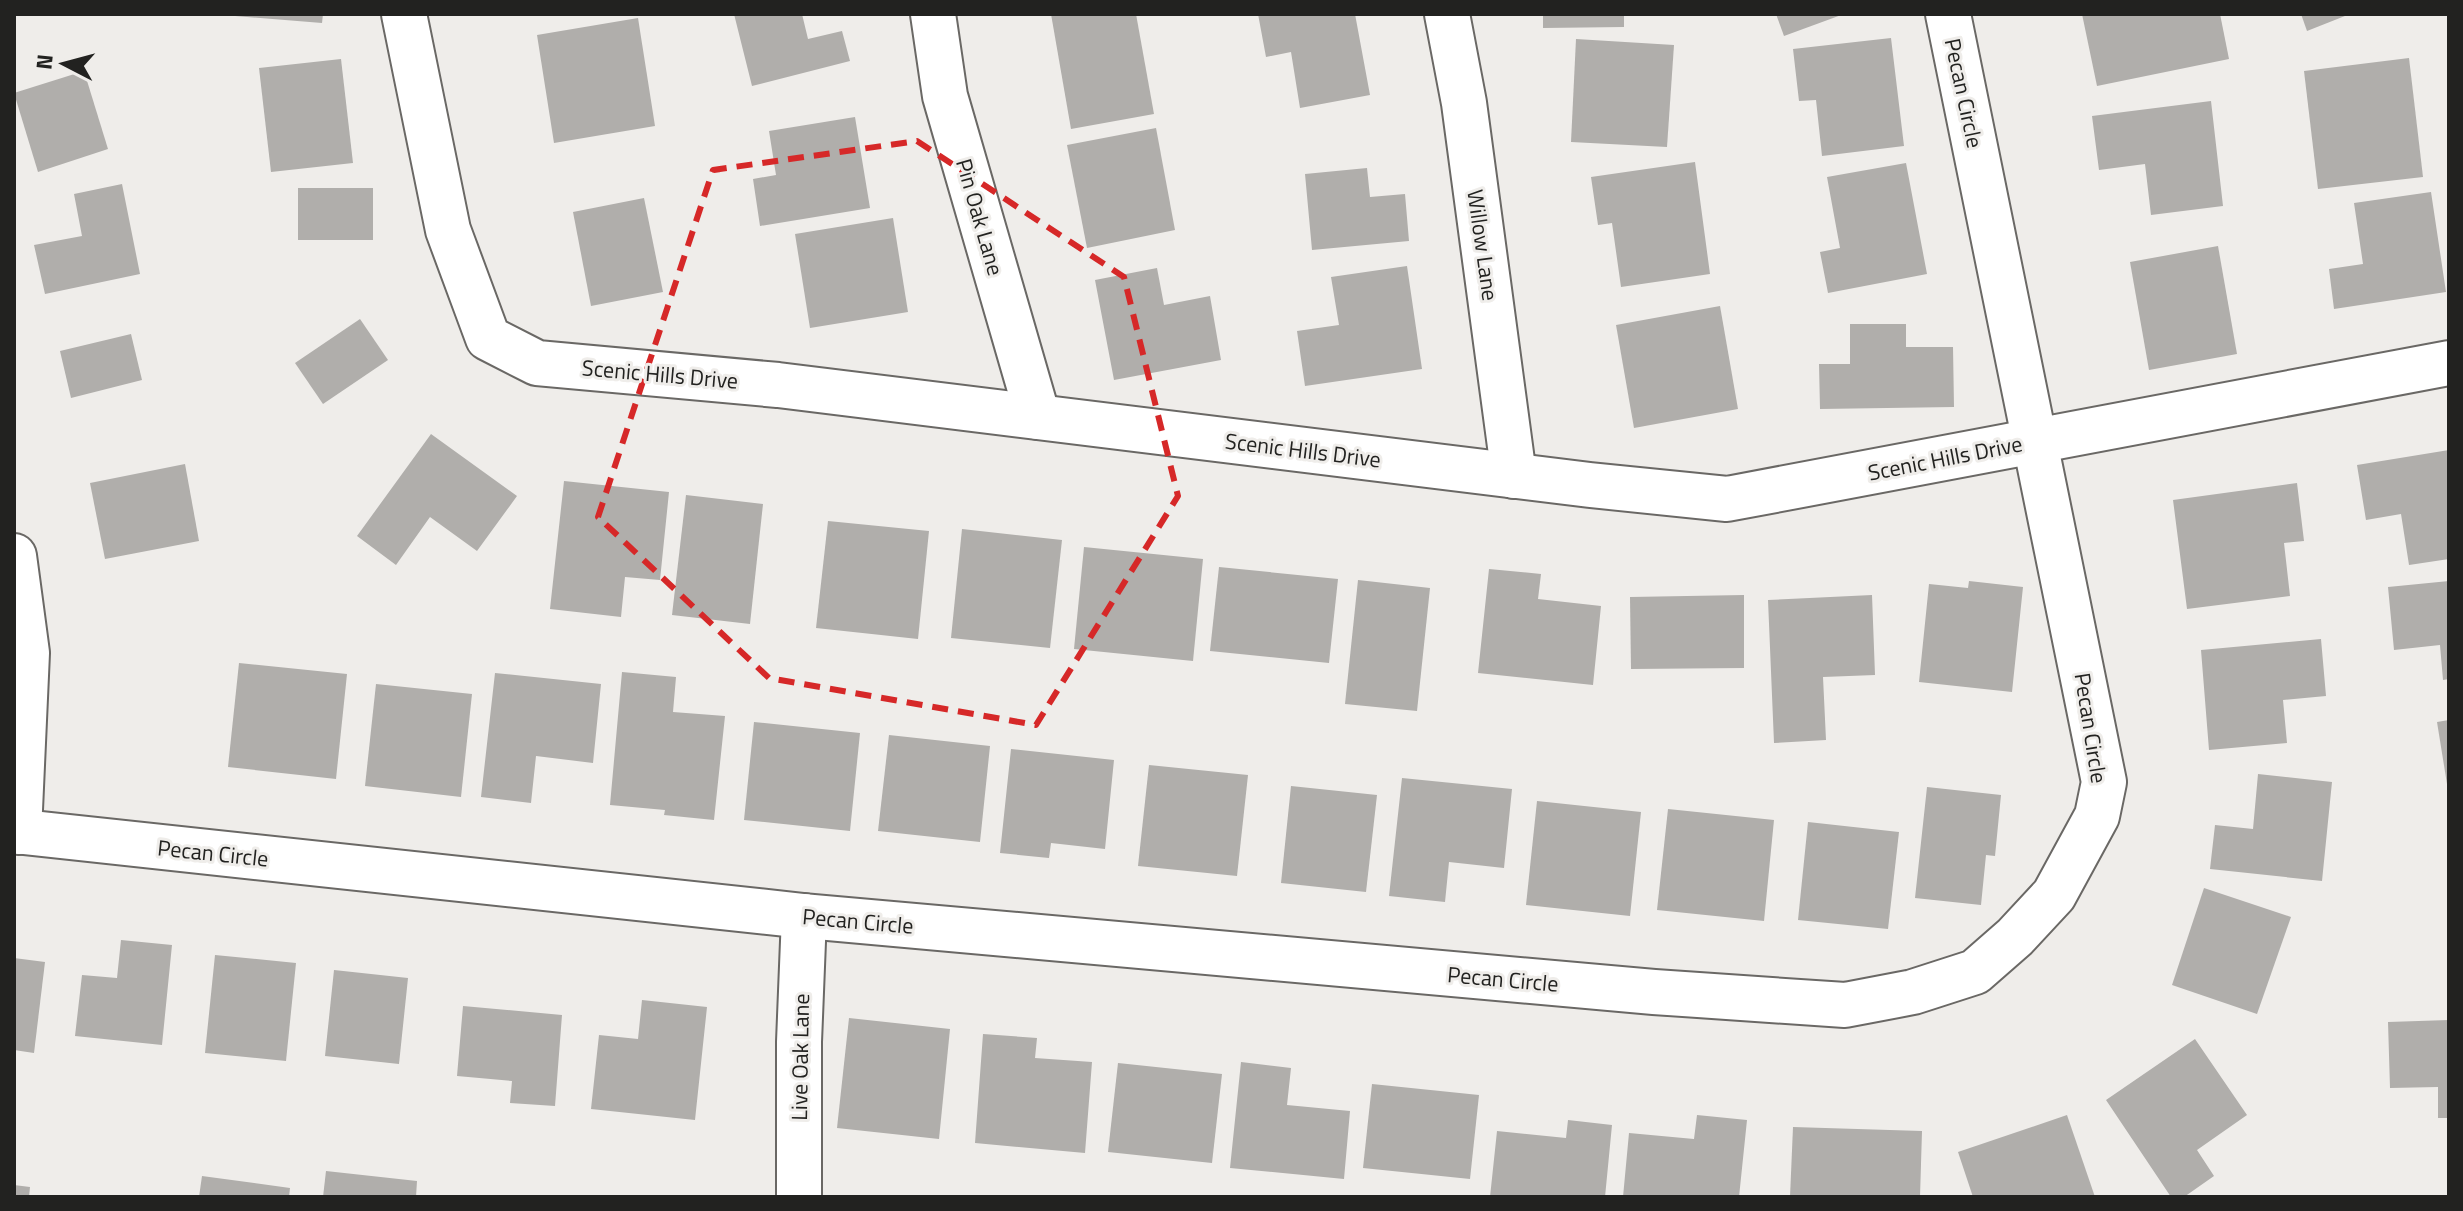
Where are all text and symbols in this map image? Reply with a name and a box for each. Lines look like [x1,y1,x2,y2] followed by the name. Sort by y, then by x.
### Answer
[24,24,104,104] north arrow
[1936,35,1992,151] street label: Pecan Circle
[26,53,62,71] text: N
[947,155,1013,279] street label: Pin Oak Lane
[1458,187,1508,303] street label: Willow Lane
[581,350,739,398] street label: Scenic Hills Drive
[1223,424,1383,476] street label: Scenic Hills Drive
[1865,426,2025,490] street label: Scenic Hills Drive
[2066,670,2116,786] street label: Pecan Circle
[156,830,270,876] street label: Pecan Circle
[801,899,915,943] street label: Pecan Circle
[1446,957,1560,1001] street label: Pecan Circle
[782,993,818,1121] street label: Live Oak Lane

